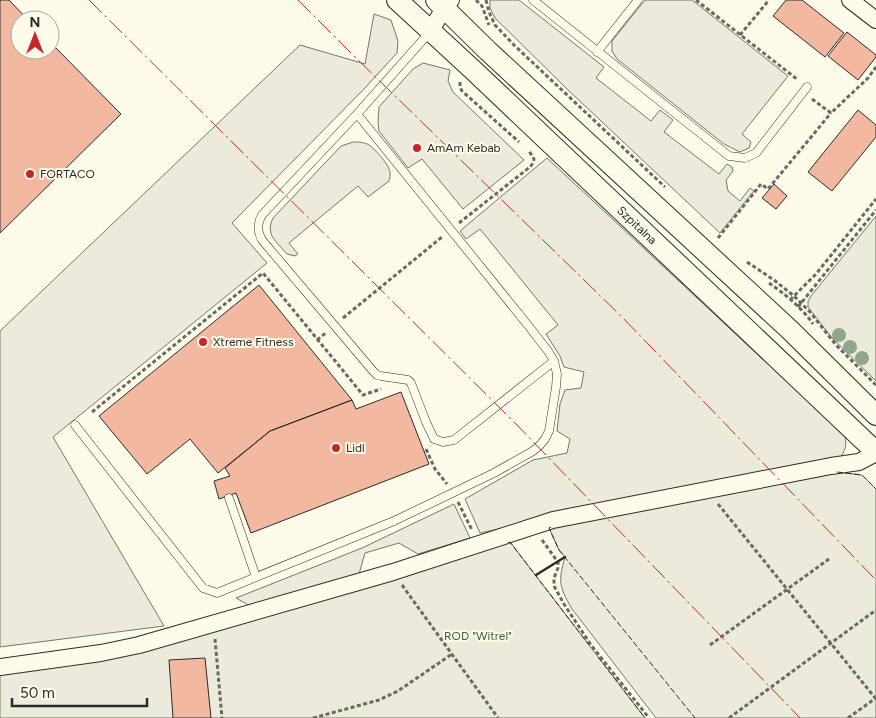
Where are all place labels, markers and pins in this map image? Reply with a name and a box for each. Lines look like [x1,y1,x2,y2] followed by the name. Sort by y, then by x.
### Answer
[427,141,501,155] place label: AmAm Kebab
[411,142,423,154] marker: AmAm Kebab
[40,167,95,181] place label: FORTACO
[24,168,36,180] marker: FORTACO
[213,335,294,349] place label: Xtreme Fitness
[197,336,209,348] marker: Xtreme Fitness
[346,441,365,455] place label: Lidl
[330,442,342,454] marker: Lidl

